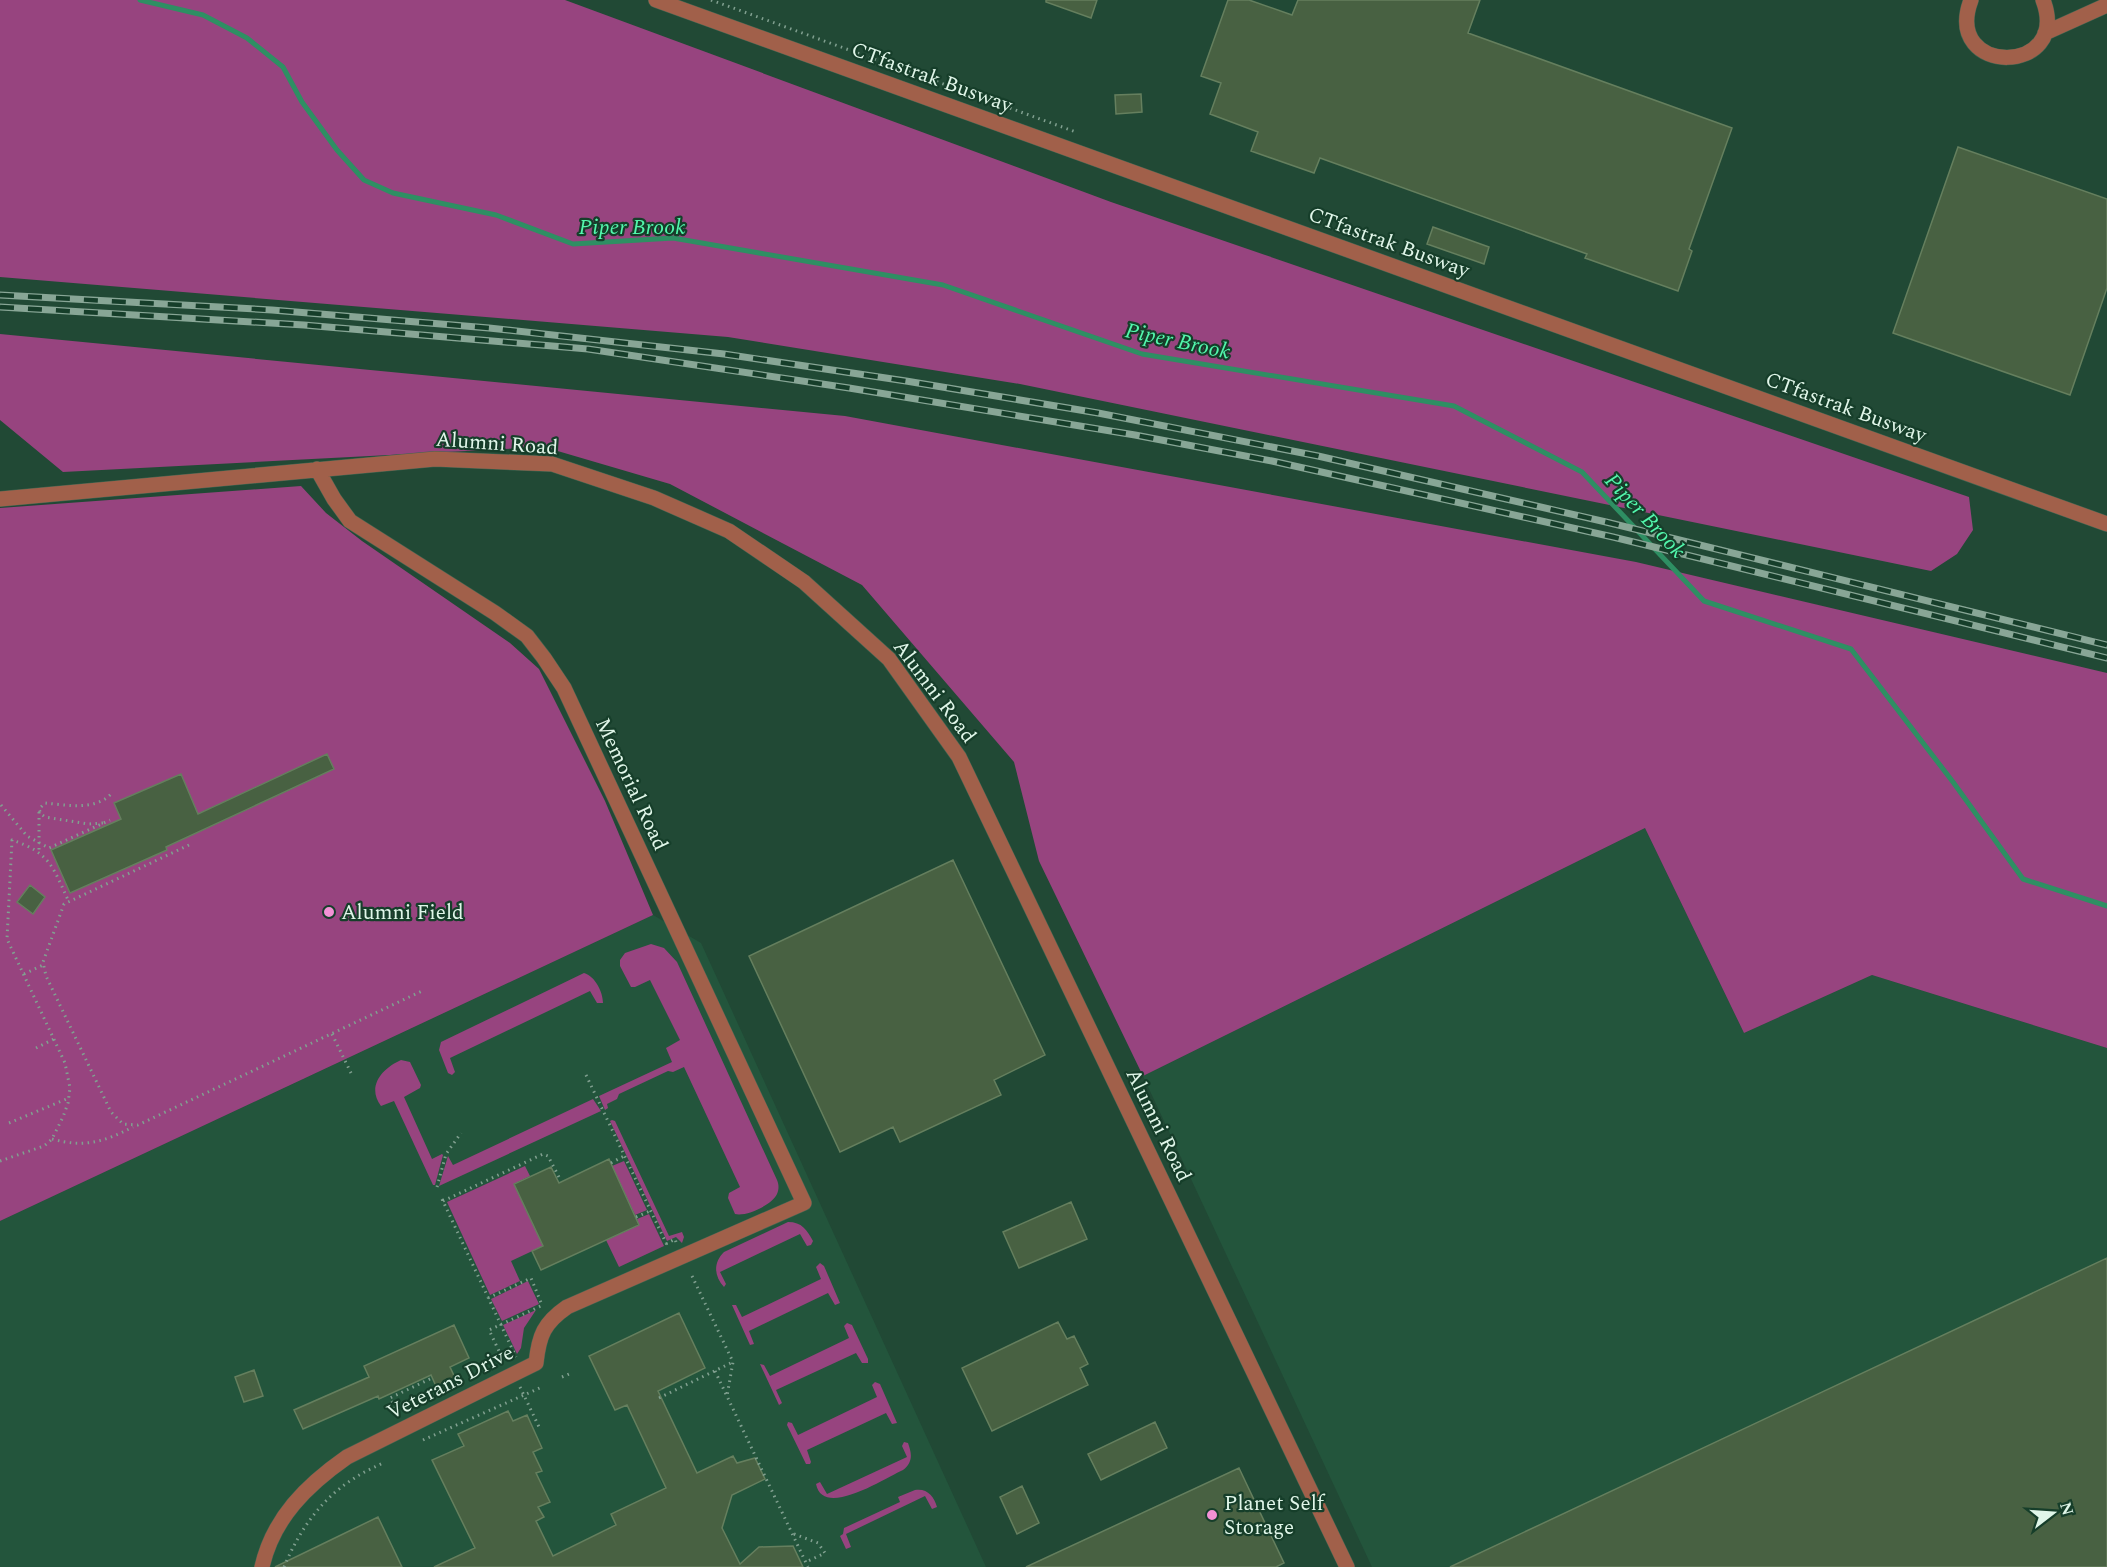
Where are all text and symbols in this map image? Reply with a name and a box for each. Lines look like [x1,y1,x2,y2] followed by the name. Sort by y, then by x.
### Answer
[847,34,1018,122] street label: CTfastrak Busway
[1304,199,1475,287] street label: CTfastrak Busway
[579,211,685,244] water label: Piper Brook
[1122,314,1233,369] water label: Piper Brook
[1761,364,1932,452] street label: CTfastrak Busway
[435,424,559,464] street label: Alumni Road
[1596,466,1693,566] water label: Piper Brook
[884,633,984,750] street label: Alumni Road
[586,713,676,856] street label: Memorial Road
[341,897,464,929] place label: Alumni Field
[322,905,336,919] marker: Alumni Field
[1117,1063,1199,1188] street label: Alumni Road
[381,1337,520,1429] street label: Veterans Drive
[2023,1483,2083,1543] north arrow
[1224,1488,1326,1544] place label: Planet Self Storage
[2053,1499,2080,1519] text: N
[1205,1508,1219,1522] marker: Planet Self Storage

